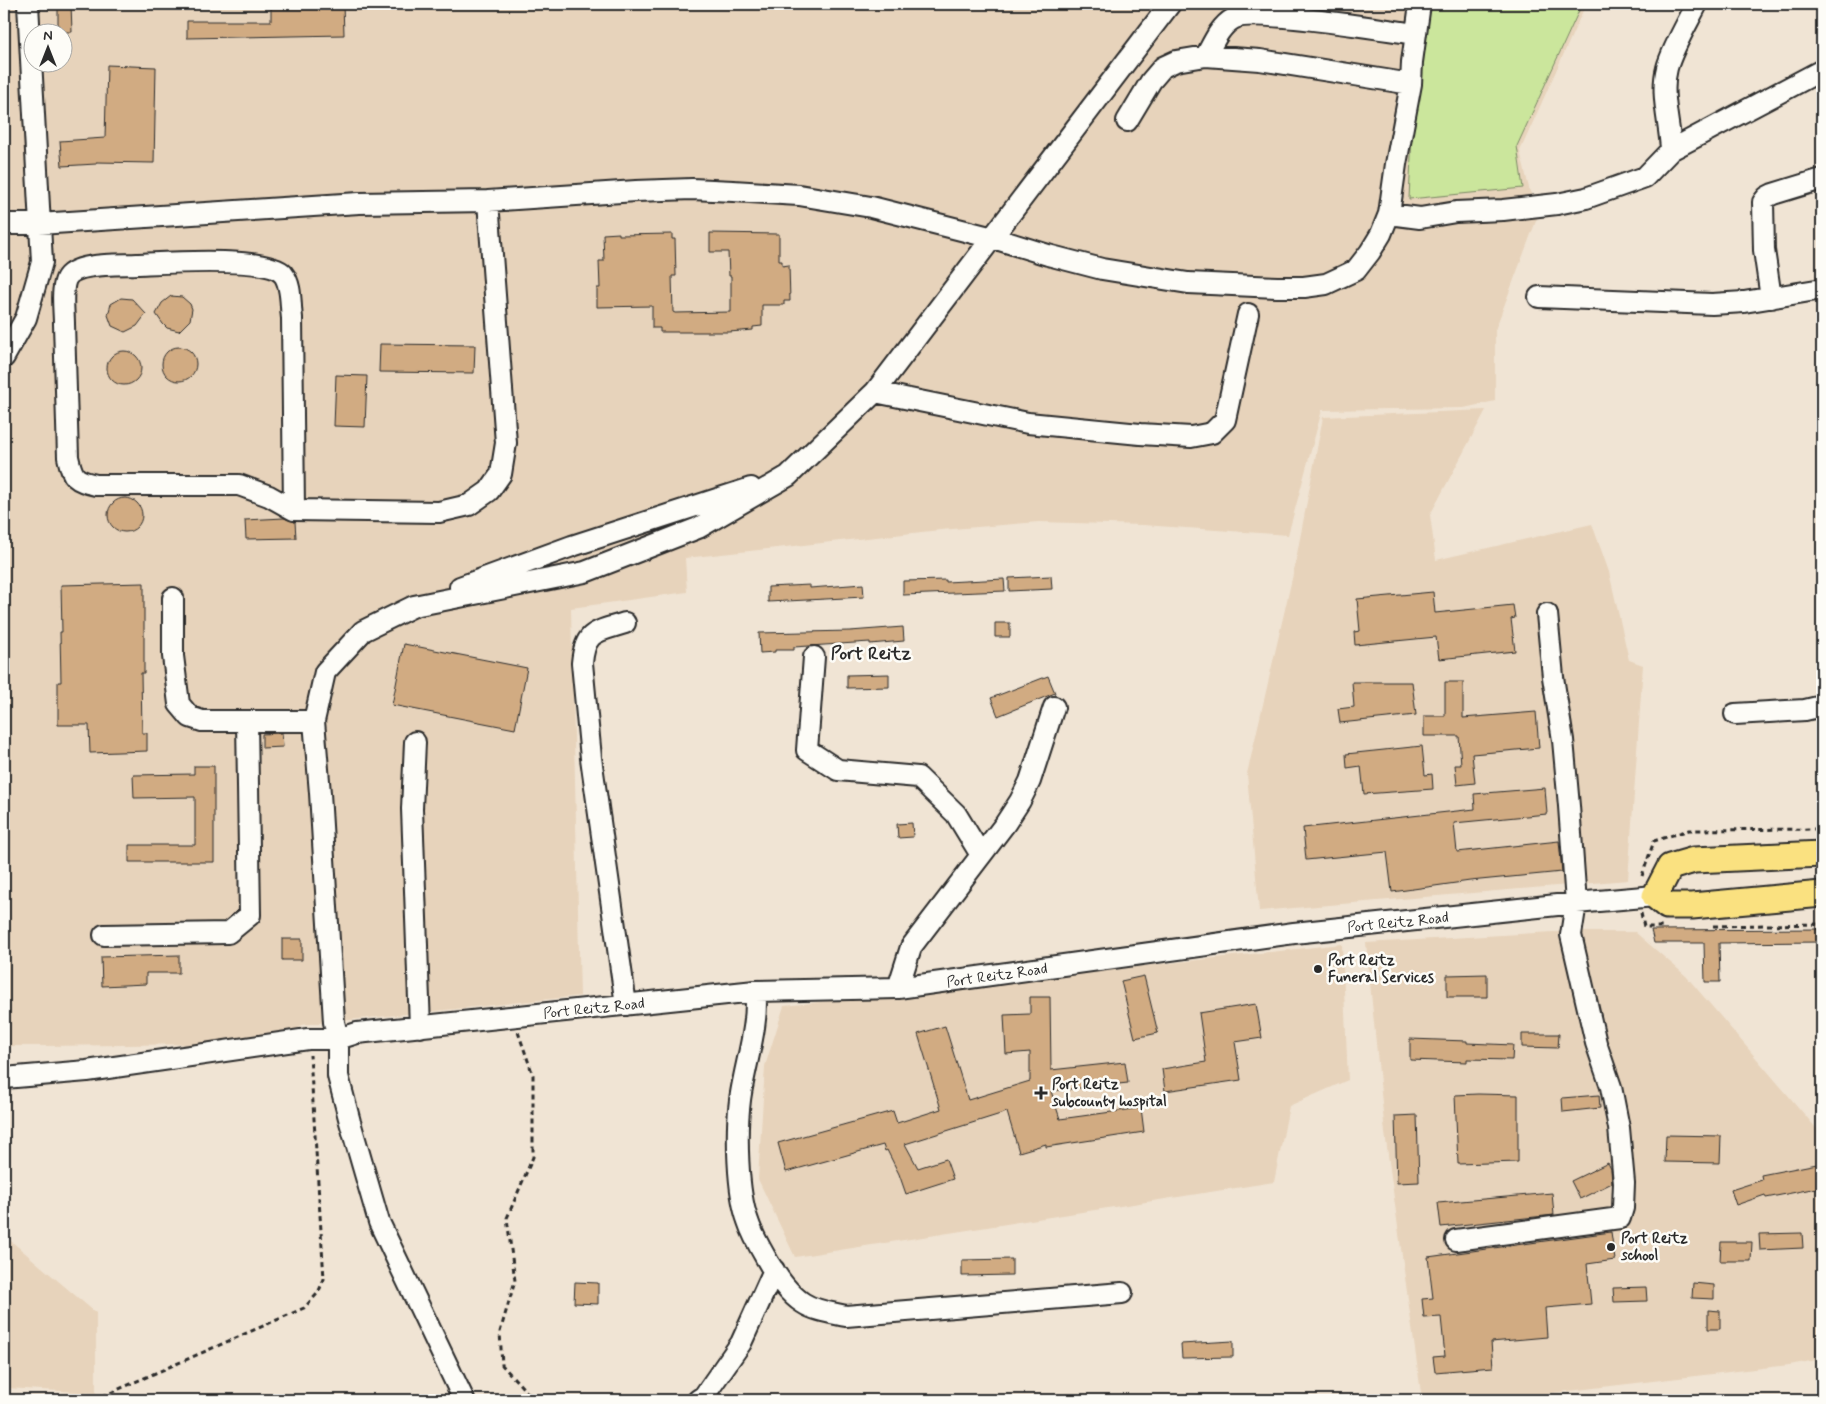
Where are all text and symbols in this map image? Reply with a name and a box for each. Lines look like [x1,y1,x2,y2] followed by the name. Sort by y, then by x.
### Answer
[22,22,72,72] north arrow
[43,27,53,45] text: N
[831,642,911,666] district label: Port Reitz
[1346,908,1450,938] street label: Port Reitz Road
[1328,951,1434,988] place label: Port Reitz Funeral Services
[945,959,1049,993] street label: Port Reitz Road
[1312,963,1324,975] marker: Port Reitz Funeral Services
[542,994,646,1024] street label: Port Reitz Road
[1051,1075,1167,1112] place label: Port Reitz subcounty hospital
[1034,1086,1048,1100] marker: Port Reitz subcounty hospital
[1620,1229,1688,1266] place label: Port Reitz school
[1605,1241,1617,1253] marker: Port Reitz school

